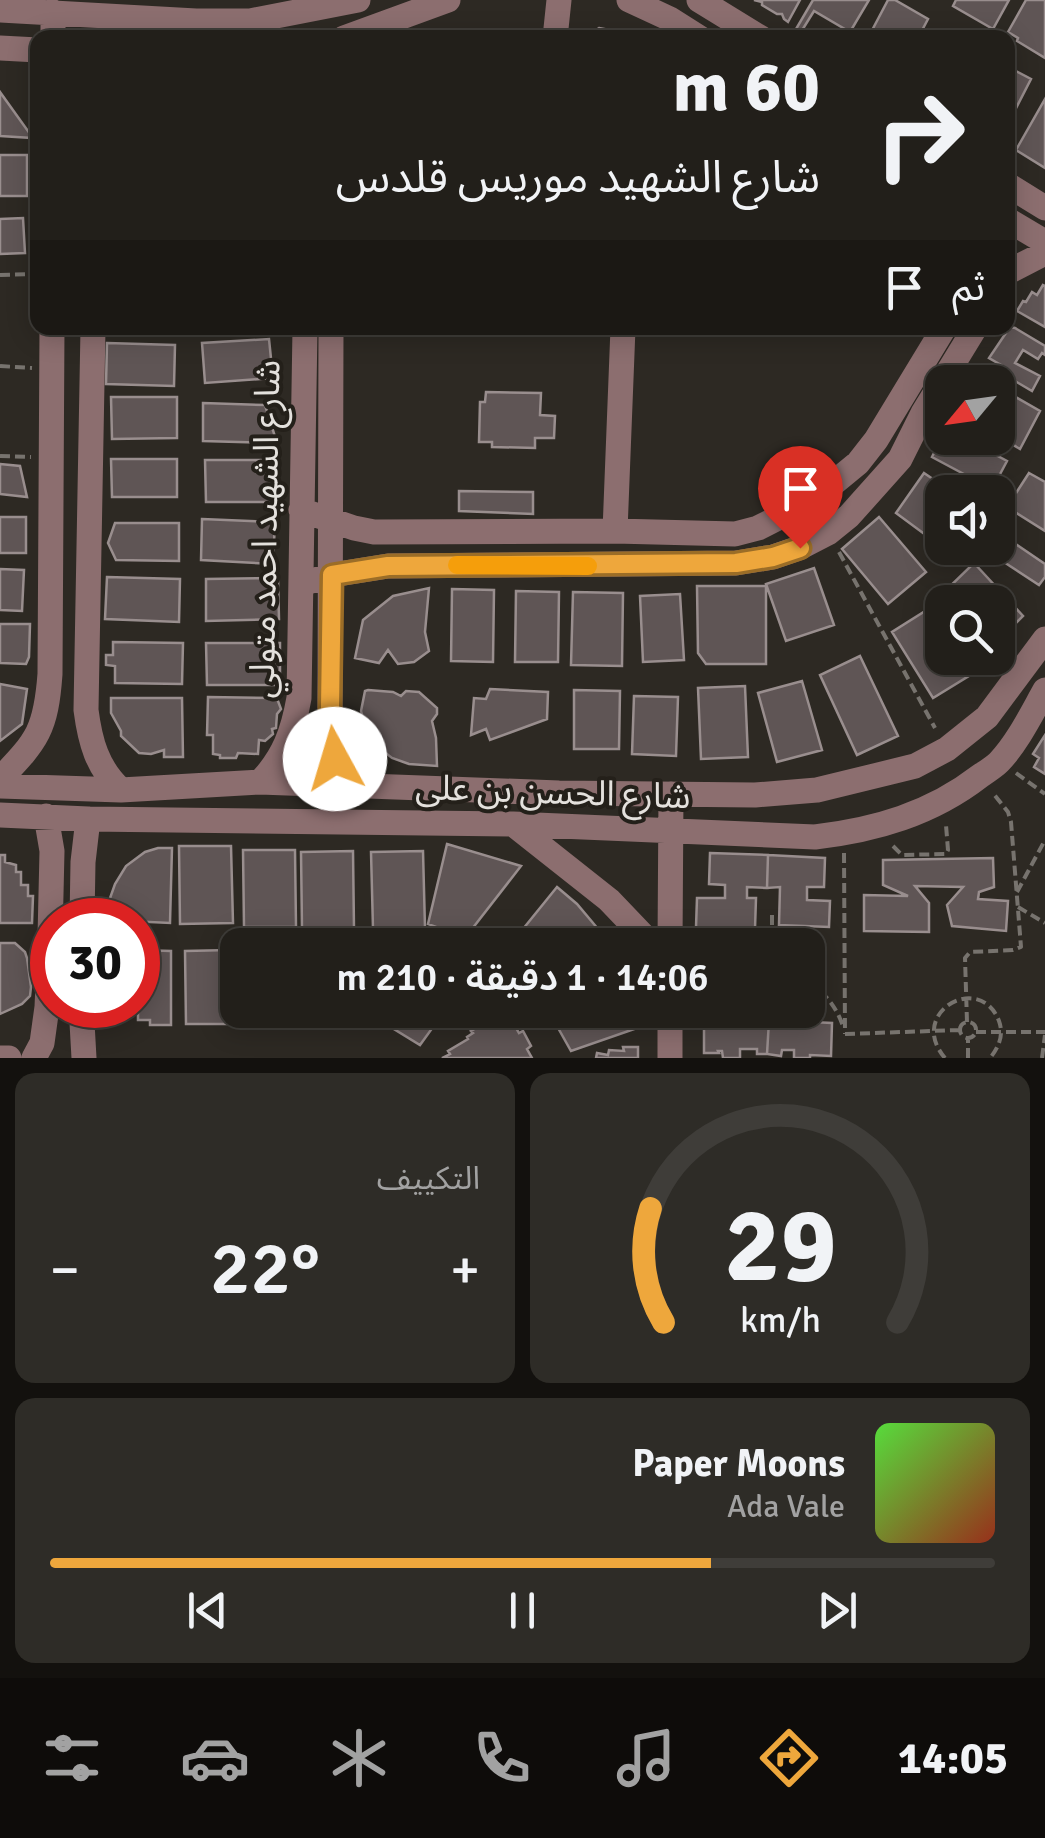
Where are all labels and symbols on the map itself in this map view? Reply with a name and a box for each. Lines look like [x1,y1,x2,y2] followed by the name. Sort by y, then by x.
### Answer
[241,359,295,699] street label: شارع الشهيد احمد متولي
[925,365,1015,455] north arrow
[758,446,843,549] pin
[283,707,387,811] position arrow
[415,766,691,822] street label: شارع الحسن بن على
[30,898,160,1028] speed limit sign: 30

